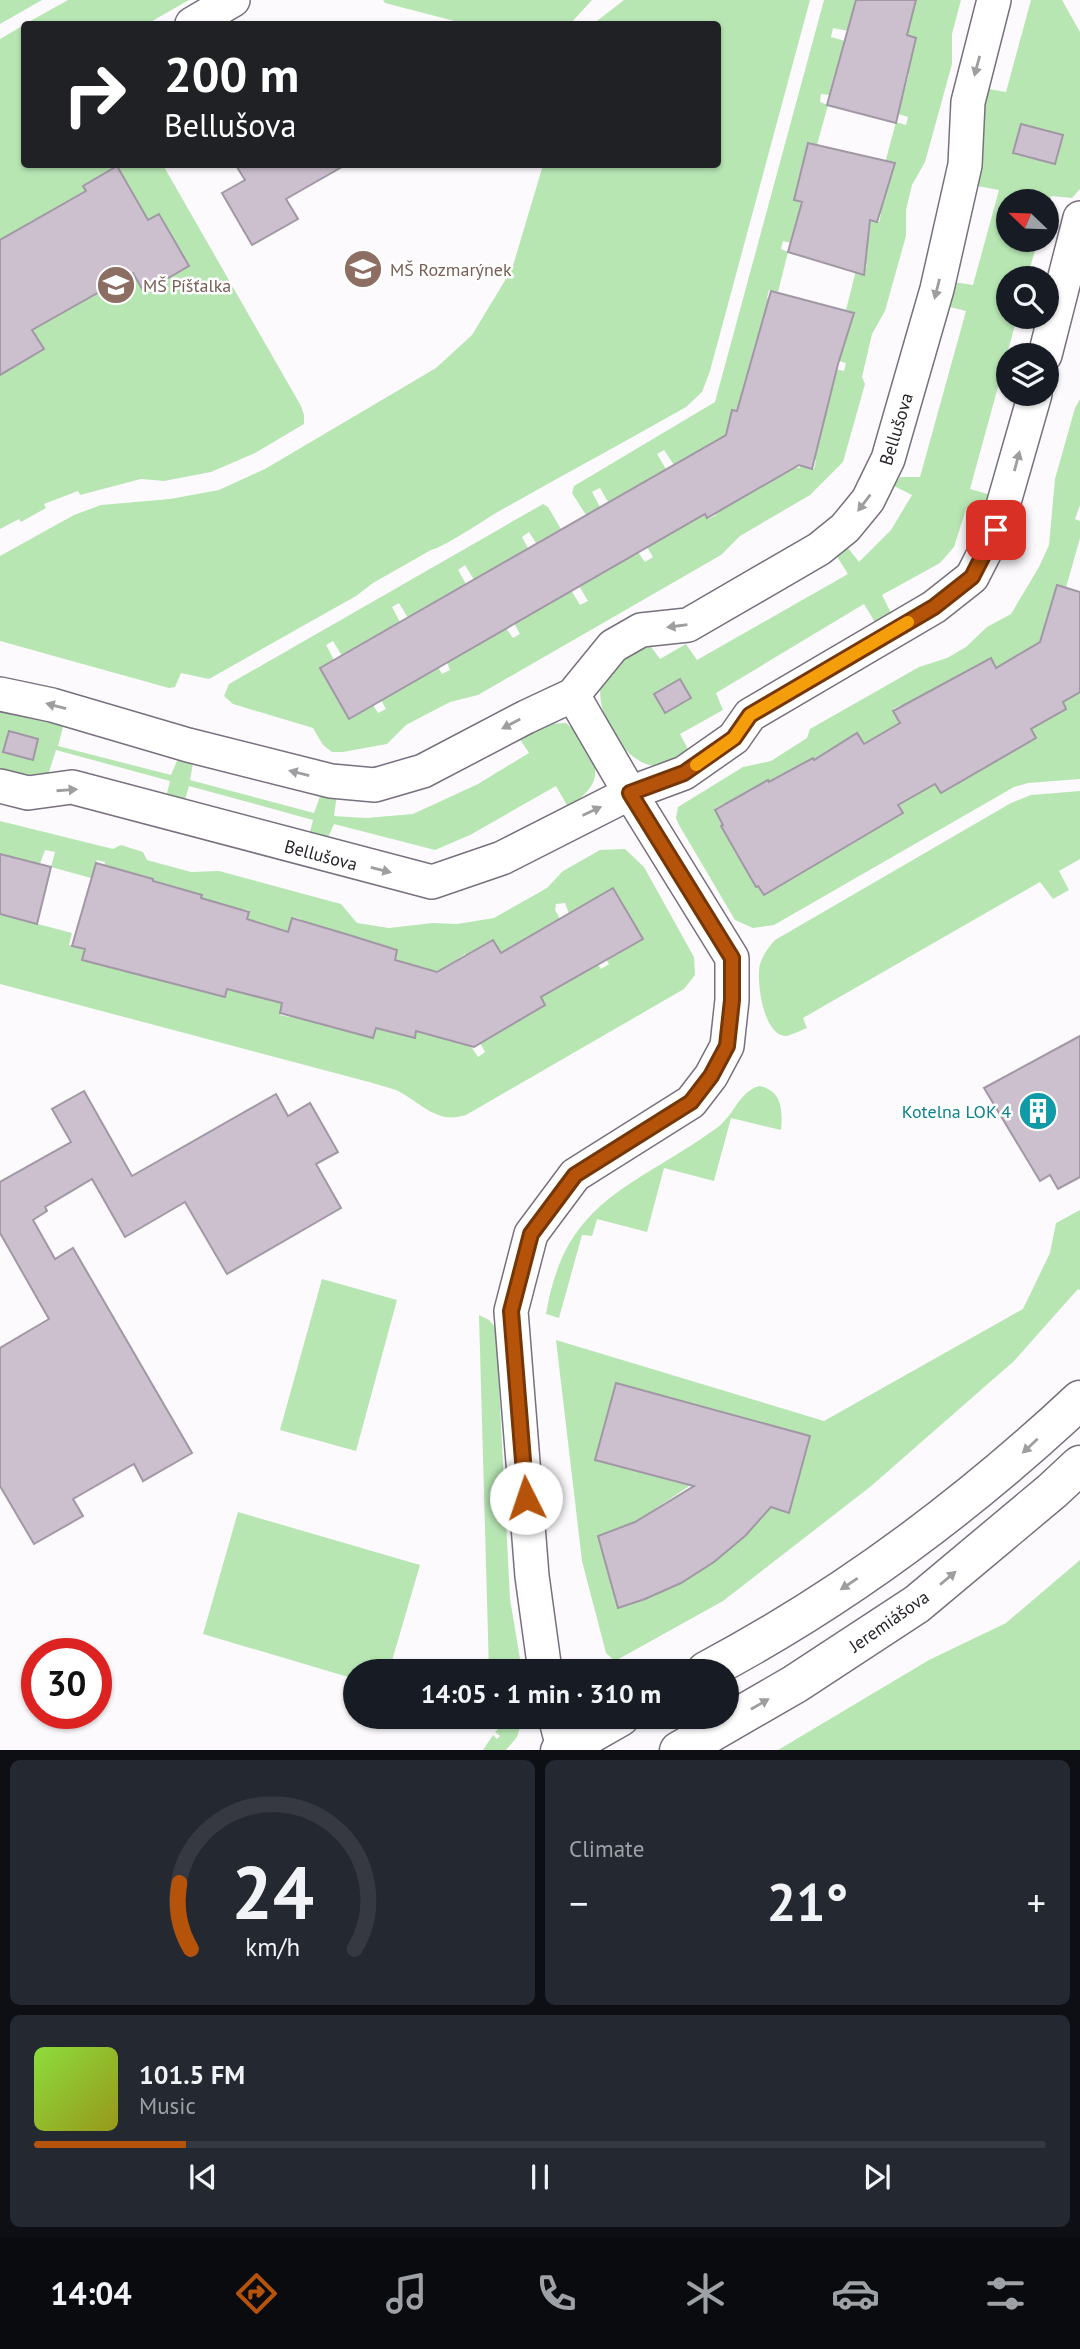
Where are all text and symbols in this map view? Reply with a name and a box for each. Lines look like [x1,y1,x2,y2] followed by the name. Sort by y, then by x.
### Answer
[164,42,299,106] text: 200 m
[49,49,140,140] icon: right
[971,55,982,77] one-way arrow
[164,104,296,146] text: Bellušova
[996,189,1059,252] north arrow
[996,189,1059,406] map controls
[342,248,384,290] school or university icon: MŠ Rozmarýnek
[390,258,512,281] place label: MŠ Rozmarýnek
[95,264,137,306] school or university icon: MŠ Píšťalka
[996,266,1059,329] button: search
[143,274,231,297] place label: MŠ Píšťalka
[931,278,942,300] one-way arrow
[996,343,1059,406] button: layers
[874,390,918,468] street label: Bellušova
[1012,450,1023,472] one-way arrow
[858,494,872,512] one-way arrow
[966,500,1026,560] pin
[977,511,1015,549] icon: arrive
[666,621,688,632] one-way arrow
[45,700,67,711] one-way arrow
[501,719,521,730] one-way arrow
[288,767,310,778] one-way arrow
[56,784,78,795] one-way arrow
[582,805,602,816] one-way arrow
[282,834,360,876] street label: Bellušova
[371,866,392,876] one-way arrow
[1017,1090,1059,1132] building icon: Kotelna LOK 4
[902,1100,1011,1123] place label: Kotelna LOK 4
[1022,1438,1039,1454] one-way arrow
[489,1461,563,1535] position arrow
[939,1570,957,1585] one-way arrow
[840,1577,858,1591] one-way arrow
[844,1585,934,1658] street label: Jeremiášova
[21,1638,112,1729] speed limit sign: 30
[421,1677,661,1710] text: 14:05 · 1 min · 310 m
[750,1698,769,1711] one-way arrow
[569,1834,644,1863] text: Climate
[231,1845,314,1939] text: 24
[767,1868,848,1935] text: 21°
[569,1878,588,1927] text: −
[1027,1878,1046,1927] text: +
[245,1930,300,1962] text: km/h
[139,2058,245,2091] text: 101.5 FM
[139,2091,196,2120] text: Music
[184,2158,222,2196] icon: previous
[521,2158,559,2196] icon: pause
[858,2158,896,2196] icon: next
[232,2269,281,2318] icon: directions
[382,2269,431,2318] icon: music
[532,2269,581,2318] icon: phone
[681,2269,730,2318] icon: climate
[831,2269,880,2318] icon: car
[981,2269,1030,2318] icon: filters
[50,2272,132,2314] text: 14:04

